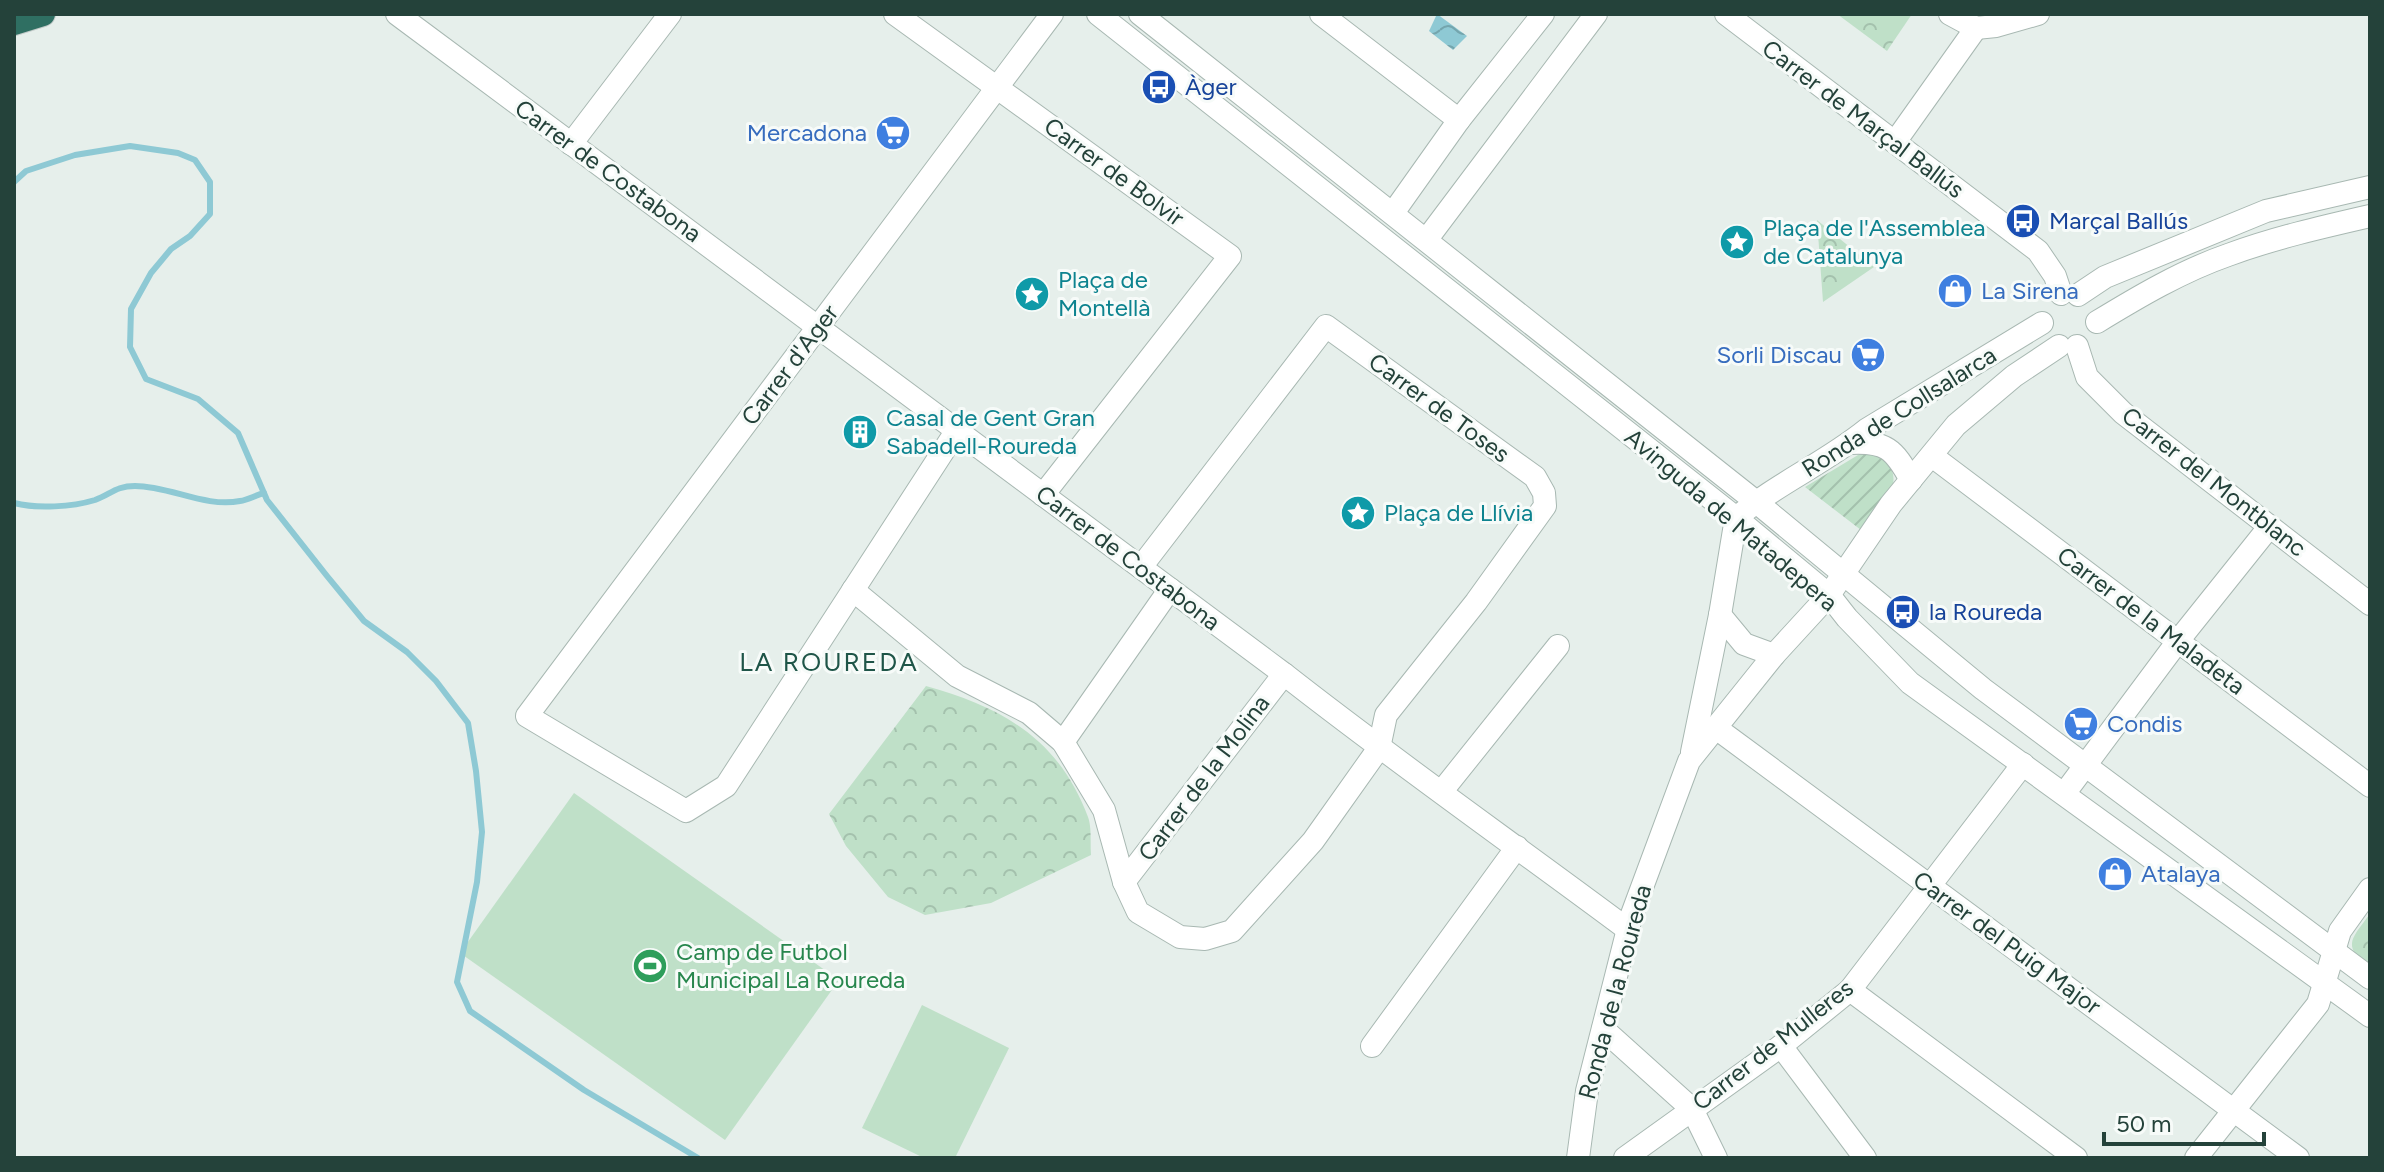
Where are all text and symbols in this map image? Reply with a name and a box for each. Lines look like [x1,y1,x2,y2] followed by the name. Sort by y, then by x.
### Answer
[1757,33,1970,204] street label: Carrer de Marçal Ballús
[1140,68,1178,106] bus stop icon: Àger
[1185,72,1237,101] place label: Àger
[509,93,707,248] street label: Carrer de Costabona
[1039,111,1190,232] street label: Carrer de Bolvir
[874,114,912,152] supermarket icon: Mercadona
[747,118,867,147] place label: Mercadona
[2004,202,2042,240] bus stop icon: Marçal Ballús
[2049,206,2188,235] place label: Marçal Ballús
[1763,213,1986,270] place label: Plaça de l'Assemblea de Catalunya
[1718,223,1756,261] place icon: Plaça de l'Assemblea de Catalunya
[1058,265,1151,322] place label: Plaça de Montellà
[1936,272,1974,310] shop icon: La Sirena
[1013,275,1051,313] place icon: Plaça de Montellà
[1981,276,2079,305] place label: La Sirena
[735,299,844,431] street label: Carrer d'Ager
[1849,336,1887,374] supermarket icon: Sorli Discau
[1717,340,1842,369] place label: Sorli Discau
[1796,340,2001,483] street label: Ronda de Collsalarca
[1363,347,1515,468] street label: Carrer de Toses
[2116,401,2312,563] street label: Carrer del Montblanc
[886,403,1095,460] place label: Casal de Gent Gran Sabadell-Roureda
[841,413,879,451] building icon: Casal de Gent Gran Sabadell-Roureda
[1619,422,1844,617] street label: Avinguda de Matadepera
[1030,479,1226,636] street label: Carrer de Costabona
[1339,494,1377,532] place icon: Plaça de Llívia
[1384,498,1533,527] place label: Plaça de Llívia
[2052,540,2251,701] street label: Carrer de la Maladeta
[1884,593,1922,631] bus stop icon: la Roureda
[1929,597,2042,626] place label: la Roureda
[739,646,919,678] district label: LA ROUREDA
[1132,689,1275,866] street label: Carrer de la Molina
[2062,705,2100,743] supermarket icon: Condis
[2107,709,2182,738] place label: Condis
[2096,855,2134,893] shop icon: Atalaya
[2141,859,2220,888] place label: Atalaya
[1908,865,2107,1020] street label: Carrer del Puig Major
[1572,881,1657,1102] street label: Ronda de la Roureda
[676,937,905,994] place label: Camp de Futbol Municipal La Roureda
[631,947,669,985] sports icon: Camp de Futbol Municipal La Roureda
[1687,973,1859,1116] street label: Carrer de Mulleres
[2104,1096,2264,1146] scale bar
[2116,1109,2172,1138] text: 50 m

